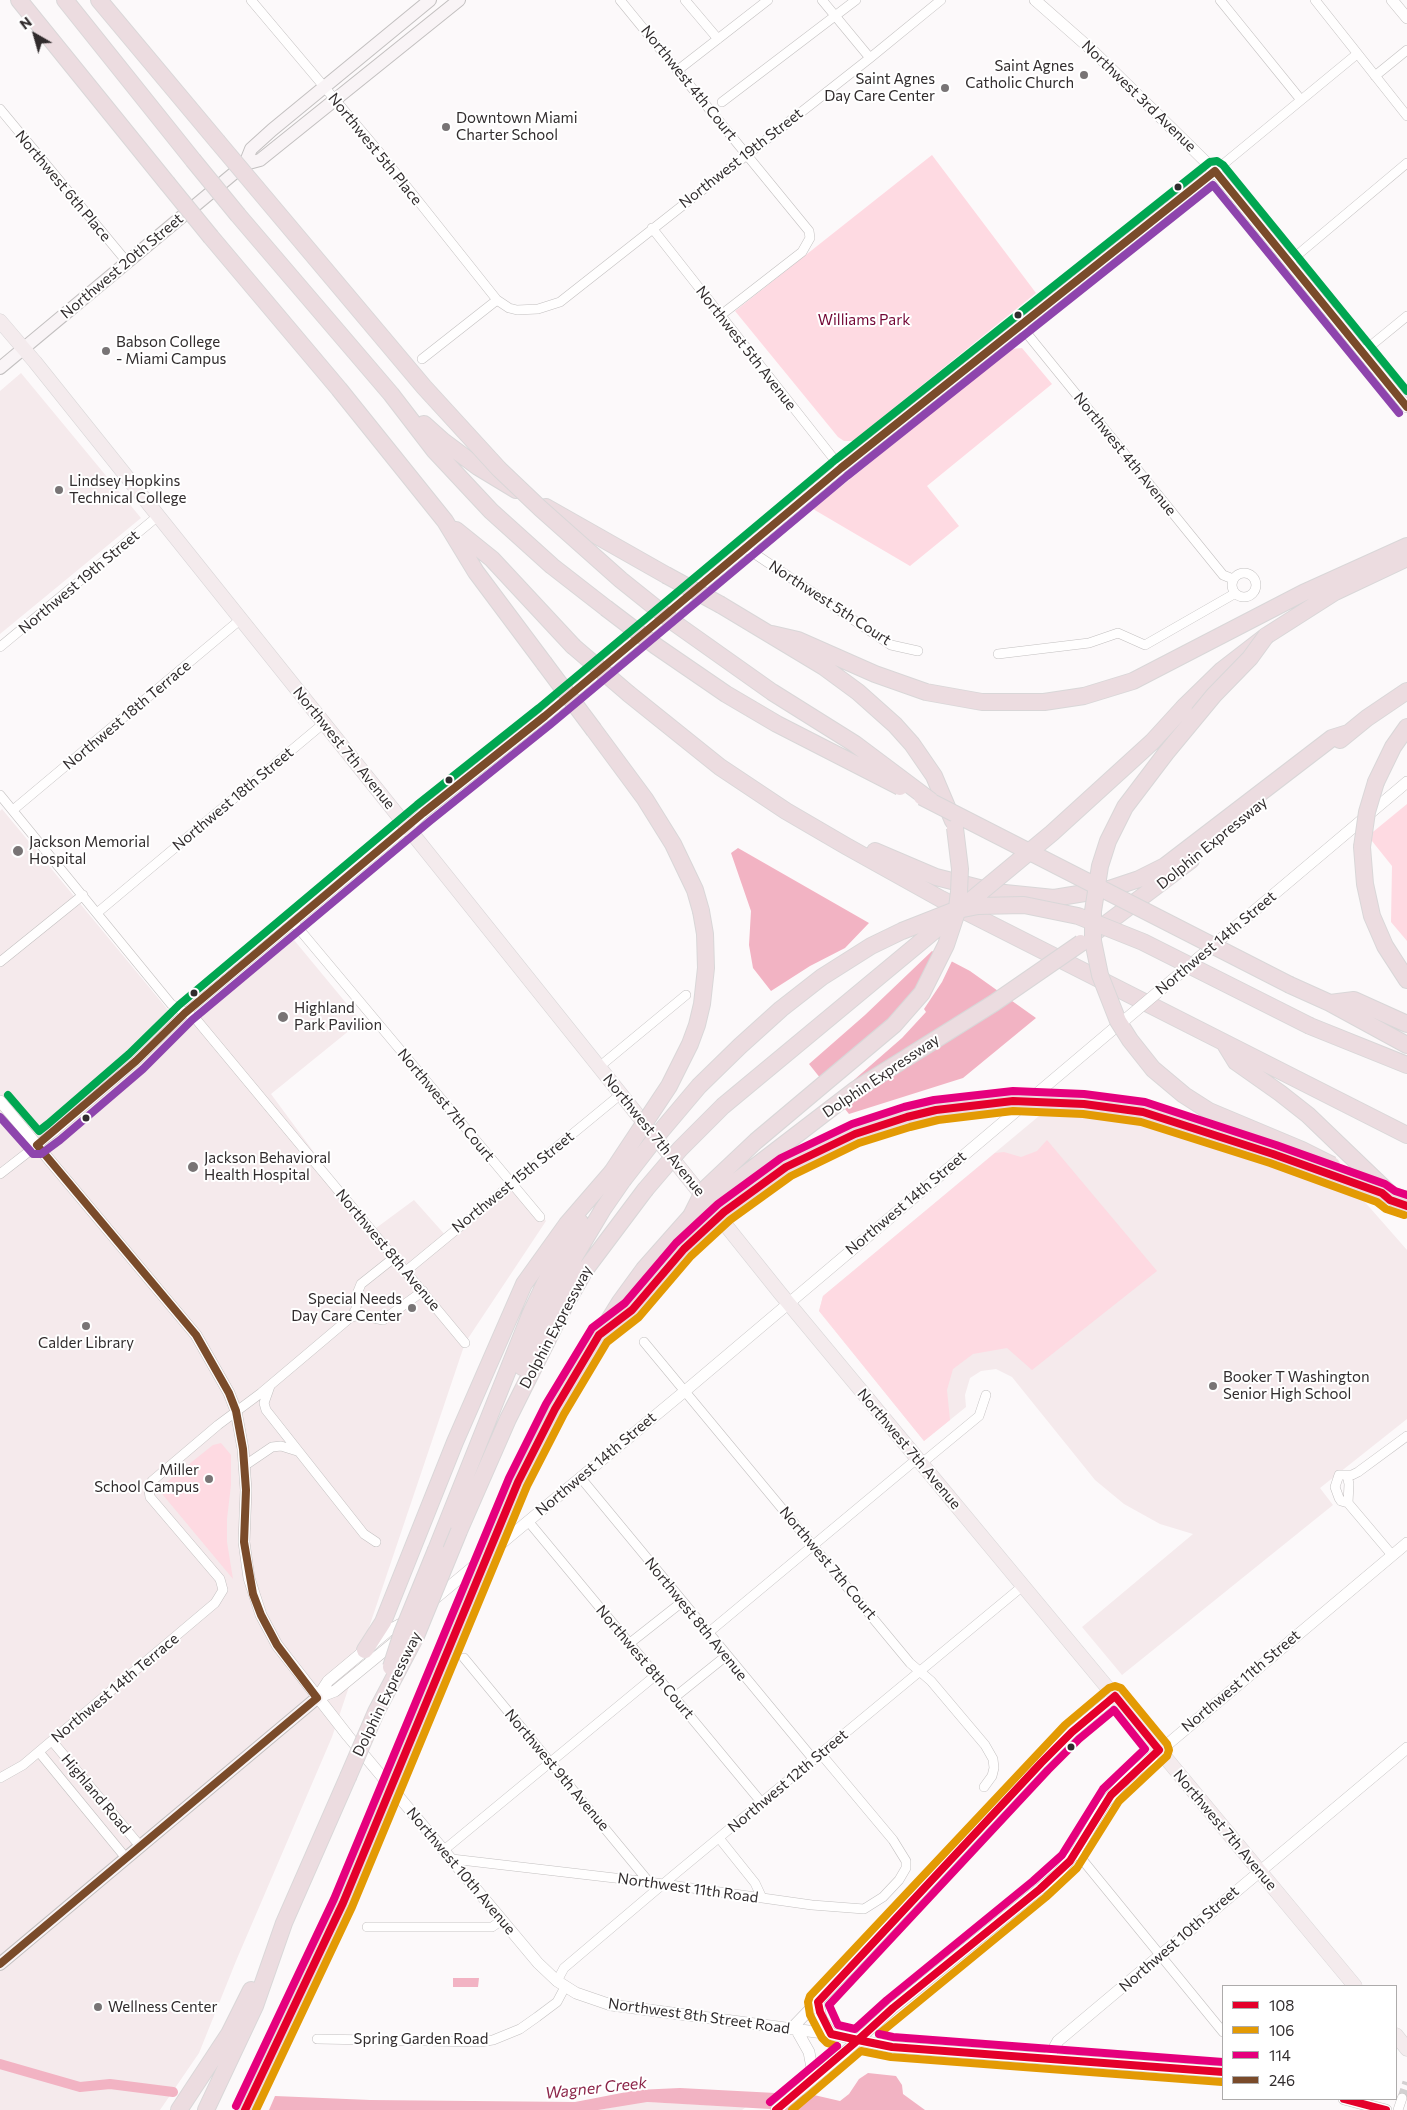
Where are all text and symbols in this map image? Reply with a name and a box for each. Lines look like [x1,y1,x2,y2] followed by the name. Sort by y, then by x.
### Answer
[10,10,60,60] north arrow
[16,13,35,33] text: N
[637,22,741,144] street label: Northwest 4th Court
[1078,37,1200,155] street label: Northwest 3rd Avenue
[965,57,1074,92] place label: Saint Agnes Catholic Church
[1078,69,1090,81] marker: Saint Agnes Catholic Church
[824,70,935,105] place label: Saint Agnes Day Care Center
[939,82,951,94] marker: Saint Agnes Day Care Center
[324,89,426,209] street label: Northwest 5th Place
[676,104,806,212] street label: Northwest 19th Street
[456,109,578,144] place label: Downtown Miami Charter School
[440,121,452,133] marker: Downtown Miami Charter School
[11,127,115,245] street label: Northwest 6th Place
[1173,182,1183,192] unlabelled marker
[57,209,187,323] street label: Northwest 20th Street
[692,282,800,414] street label: Northwest 5th Avenue
[1013,310,1023,320] unlabelled marker
[818,311,910,329] park label: Williams Park
[116,333,226,368] place label: Babson College - Miami Campus
[100,345,112,357] marker: Babson College - Miami Campus
[1070,389,1180,519] street label: Northwest 4th Avenue
[69,472,186,507] place label: Lindsey Hopkins Technical College
[53,484,65,496] marker: Lindsey Hopkins Technical College
[15,526,143,638] street label: Northwest 19th Street
[765,557,895,649] street label: Northwest 5th Court
[60,656,194,774] street label: Northwest 18th Terrace
[289,683,399,813] street label: Northwest 7th Avenue
[169,743,297,855] street label: Northwest 18th Street
[444,775,454,785] unlabelled marker
[1153,793,1271,893] street label: Dolphin Expressway
[29,833,150,868] place label: Jackson Memorial Hospital
[11,844,25,858] marker: Jackson Memorial Hospital
[1152,887,1280,999] street label: Northwest 14th Street
[189,988,199,998] unlabelled marker
[294,999,382,1034] place label: Highland Park Pavilion
[276,1010,290,1024] marker: Highland Park Pavilion
[819,1030,943,1122] street label: Dolphin Expressway
[394,1045,498,1165] street label: Northwest 7th Court
[599,1070,709,1200] street label: Northwest 7th Avenue
[81,1113,91,1123] unlabelled marker
[449,1127,577,1237] street label: Northwest 15th Street
[842,1147,970,1259] street label: Northwest 14th Street
[204,1149,331,1184] place label: Jackson Behavioral Health Hospital
[186,1160,200,1174] marker: Jackson Behavioral Health Hospital
[332,1186,444,1314] street label: Northwest 8th Avenue
[516,1262,596,1392] street label: Dolphin Expressway
[291,1290,402,1325] place label: Special Needs Day Care Center
[406,1302,418,1314] marker: Special Needs Day Care Center
[80,1320,92,1332] marker: Calder Library
[38,1334,134,1352] place label: Calder Library
[1223,1368,1370,1403] place label: Booker T Washington Senior High School
[1207,1380,1219,1392] marker: Booker T Washington Senior High School
[853,1385,965,1513] street label: Northwest 7th Avenue
[532,1408,660,1520] street label: Northwest 14th Street
[94,1461,199,1496] place label: Miller School Campus
[203,1473,215,1485] marker: Miller School Campus
[776,1503,880,1623] street label: Northwest 7th Court
[641,1554,751,1684] street label: Northwest 8th Avenue
[592,1602,698,1722] street label: Northwest 8th Court
[1178,1626,1304,1736] street label: Northwest 11th Street
[48,1629,182,1747] street label: Northwest 14th Terrace
[349,1629,425,1759] street label: Dolphin Expressway
[501,1706,613,1834] street label: Northwest 9th Avenue
[724,1726,852,1836] street label: Northwest 12th Street
[1066,1742,1076,1752] unlabelled marker
[57,1750,135,1838] street label: Highland Road
[1169,1766,1281,1894] street label: Northwest 7th Avenue
[403,1804,519,1938] street label: Northwest 10th Avenue
[617,1869,759,1907] street label: Northwest 11th Road
[1116,1882,1242,1996] street label: Northwest 10th Street
[1222,1985,1397,2100] legend
[607,1994,791,2038] street label: Northwest 8th Street Road
[1269,1996,1294,2014] text: 108
[108,1998,218,2016] place label: Wellness Center
[92,2001,104,2013] marker: Wellness Center
[1269,2021,1294,2039] text: 106
[354,2030,488,2048] street label: Spring Garden Road
[1269,2046,1291,2064] text: 114
[1269,2071,1295,2089] text: 246
[544,2073,648,2103] water label: Wagner Creek

